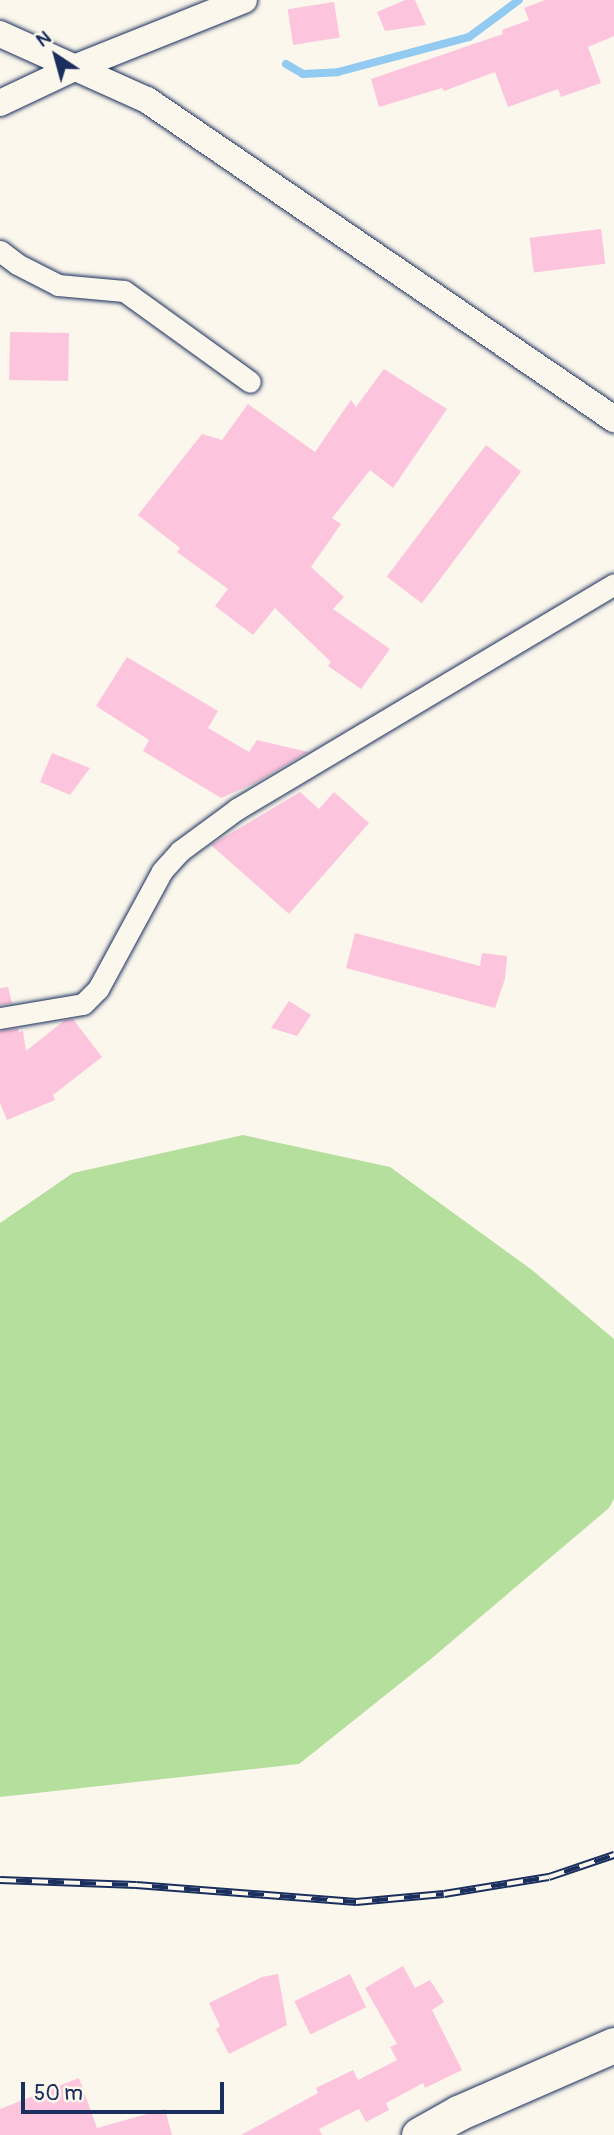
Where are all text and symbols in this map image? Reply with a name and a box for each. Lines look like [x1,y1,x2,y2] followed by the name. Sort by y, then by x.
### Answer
[21,21,91,91] north arrow
[31,26,56,53] text: N
[24,2068,228,2112] scale bar
[34,2080,83,2107] text: 50 m

